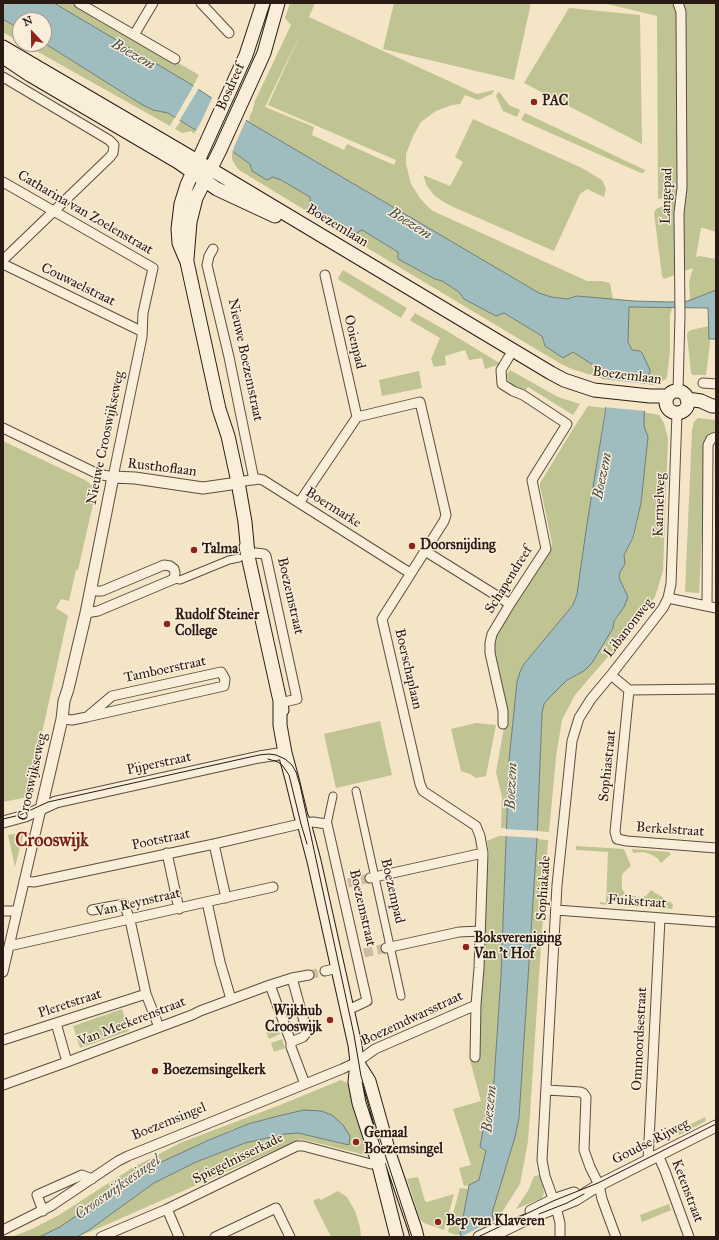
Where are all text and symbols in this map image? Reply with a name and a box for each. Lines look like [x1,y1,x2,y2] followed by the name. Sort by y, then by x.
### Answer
[12,12,52,52] north arrow
[21,14,34,29] text: N
[108,35,158,75] water label: Boezem
[213,61,249,113] street label: Bosdreef
[542,94,568,110] place label: PAC
[529,97,539,107] marker: PAC
[14,167,156,259] street label: Catharina van Zoelenstraat
[658,168,676,224] street label: Langepad
[303,201,371,251] street label: Boezemlaan
[385,204,435,244] water label: Boezem
[38,260,118,310] street label: Couwaelstraat
[224,297,266,423] street label: Nieuwe Boezemstraat
[340,313,368,371] street label: Ooienpad
[591,363,663,389] street label: Boezemlaan
[84,370,128,506] street label: Nieuwe Crooswijkseweg
[589,451,617,501] water label: Boezem
[127,455,197,481] street label: Rusthoflaan
[650,473,670,537] street label: Karmelweg
[302,484,364,532] street label: Boermarke
[420,538,495,554] place label: Doorsnijding
[407,541,417,551] marker: Doorsnijding
[202,542,238,558] place label: Talma
[482,543,536,617] street label: Schapendreef
[189,545,199,555] marker: Talma
[273,556,307,636] street label: Boezemstraat
[601,595,657,661] street label: Libanonweg
[175,608,259,640] place label: Rudolf Steiner College
[162,619,172,629] marker: Rudolf Steiner College
[391,627,425,711] street label: Boerschaplaan
[122,653,208,687] street label: Tamboerstraat
[596,729,620,803] street label: Sophiastraat
[15,732,51,822] street label: Crooswijkseweg
[125,749,193,779] street label: Pijperstraat
[502,762,522,810] water label: Boezem
[635,819,705,841] street label: Berkelstraat
[130,826,192,854] street label: Pootstraat
[15,831,89,853] district label: Crooswijk
[533,855,555,921] street label: Sophiakade
[376,857,408,925] street label: Boezempad
[345,868,379,948] street label: Boezemstraat
[94,885,182,921] street label: Van Reynstraat
[607,892,667,912] street label: Fuikstraat
[474,931,561,964] place label: Boksvereniging Van 't Hof
[461,942,471,952] marker: Boksvereniging Van 't Hof
[36,986,104,1022] street label: Pleretstraat
[629,987,651,1091] street label: Ommoordsestraat
[358,988,466,1050] street label: Boezemdwarsstraat
[76,994,188,1050] street label: Van Meekerenstraat
[265,1004,322,1036] place label: Wijkhub Crooswijk
[325,1015,335,1025] marker: Wijkhub Crooswijk
[163,1063,266,1079] place label: Boezemsingelkerk
[150,1066,160,1076] marker: Boezemsingelkerk
[479,1084,501,1134] water label: Boezem
[129,1099,209,1145] street label: Boezemsingel
[610,1115,692,1169] street label: Goudse Rijweg
[364,1126,443,1158] place label: Gemaal Boezemsingel
[190,1130,286,1188] street label: Spiegelnisserkade
[351,1137,361,1147] marker: Gemaal Boezemsingel
[72,1152,164,1224] water label: Crooswijksesingel
[667,1157,707,1225] street label: Ketenstraat
[446,1214,545,1230] place label: Bep van Klaveren
[433,1217,443,1227] marker: Bep van Klaveren

